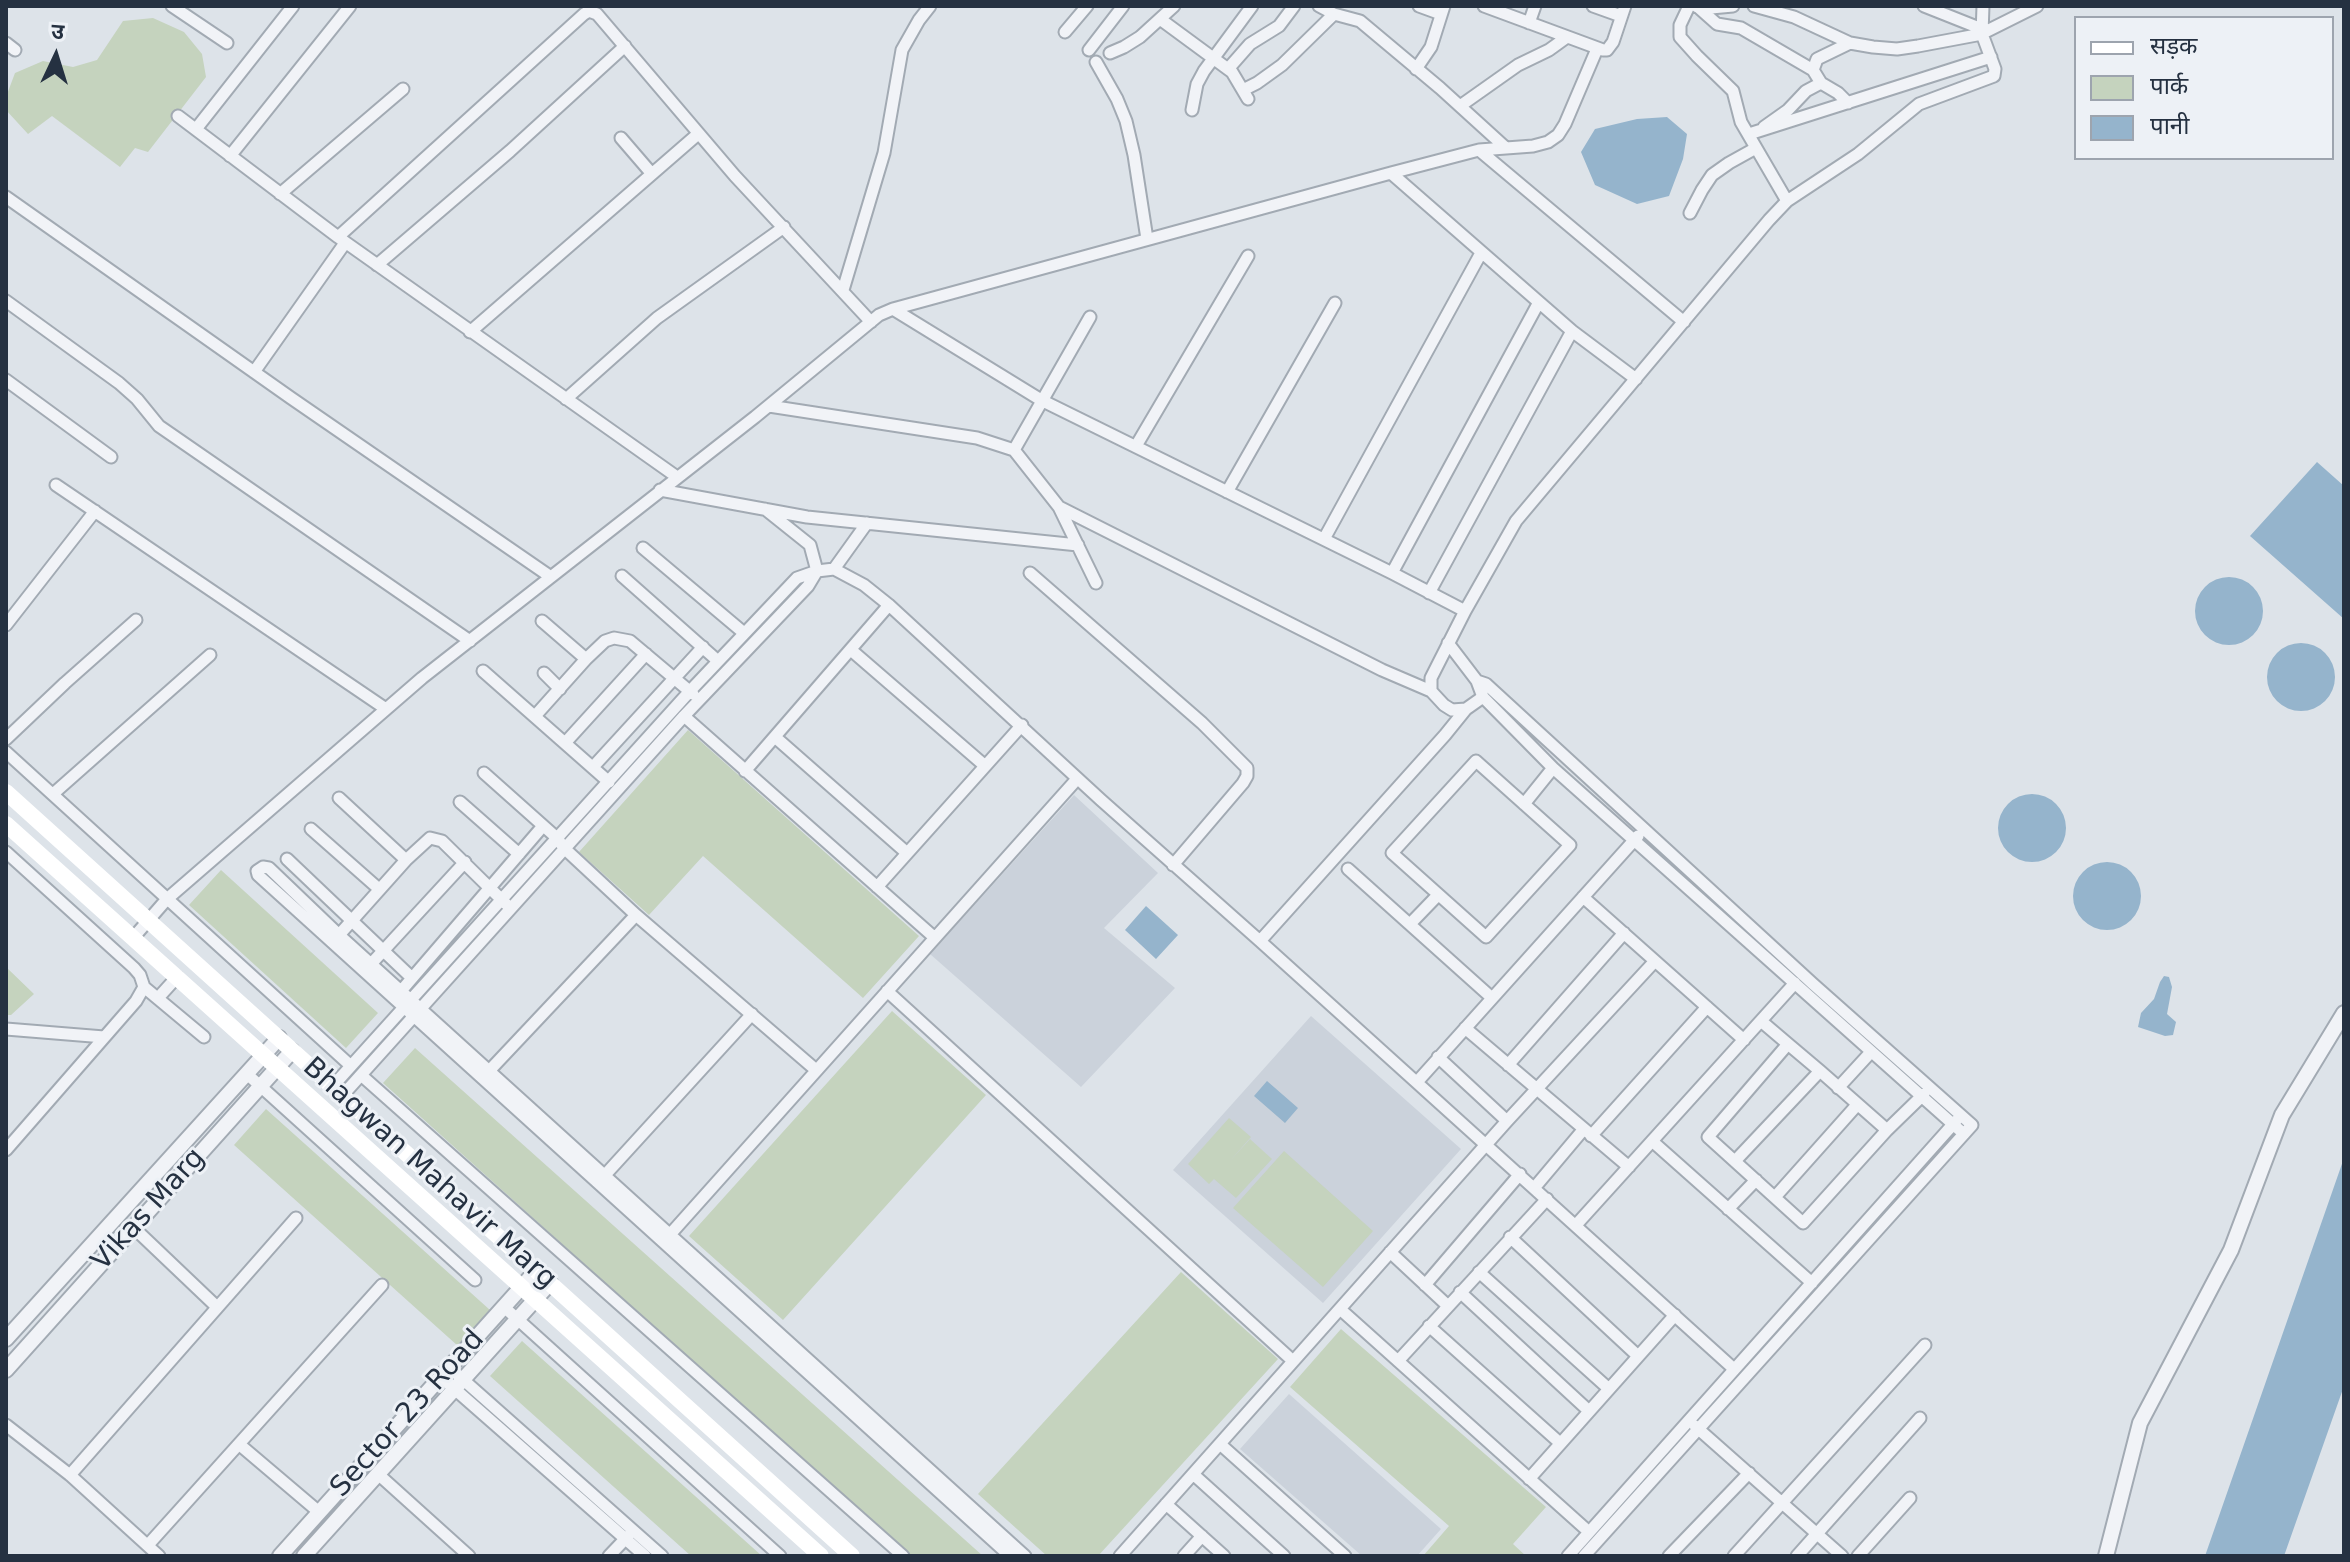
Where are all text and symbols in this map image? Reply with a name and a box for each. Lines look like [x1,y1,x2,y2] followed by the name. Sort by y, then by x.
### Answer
[16,16,96,96] north arrow
[2074,16,2334,160] legend
[50,19,65,44] text: उ
[2150,32,2198,60] text: सड़क
[2150,72,2188,100] text: पार्क
[2150,112,2189,140] text: पानी
[295,1051,563,1297] street label: Bhagwan Mahavir Marg
[85,1142,213,1278] street label: Vikas Marg
[324,1323,492,1505] street label: Sector 23 Road

